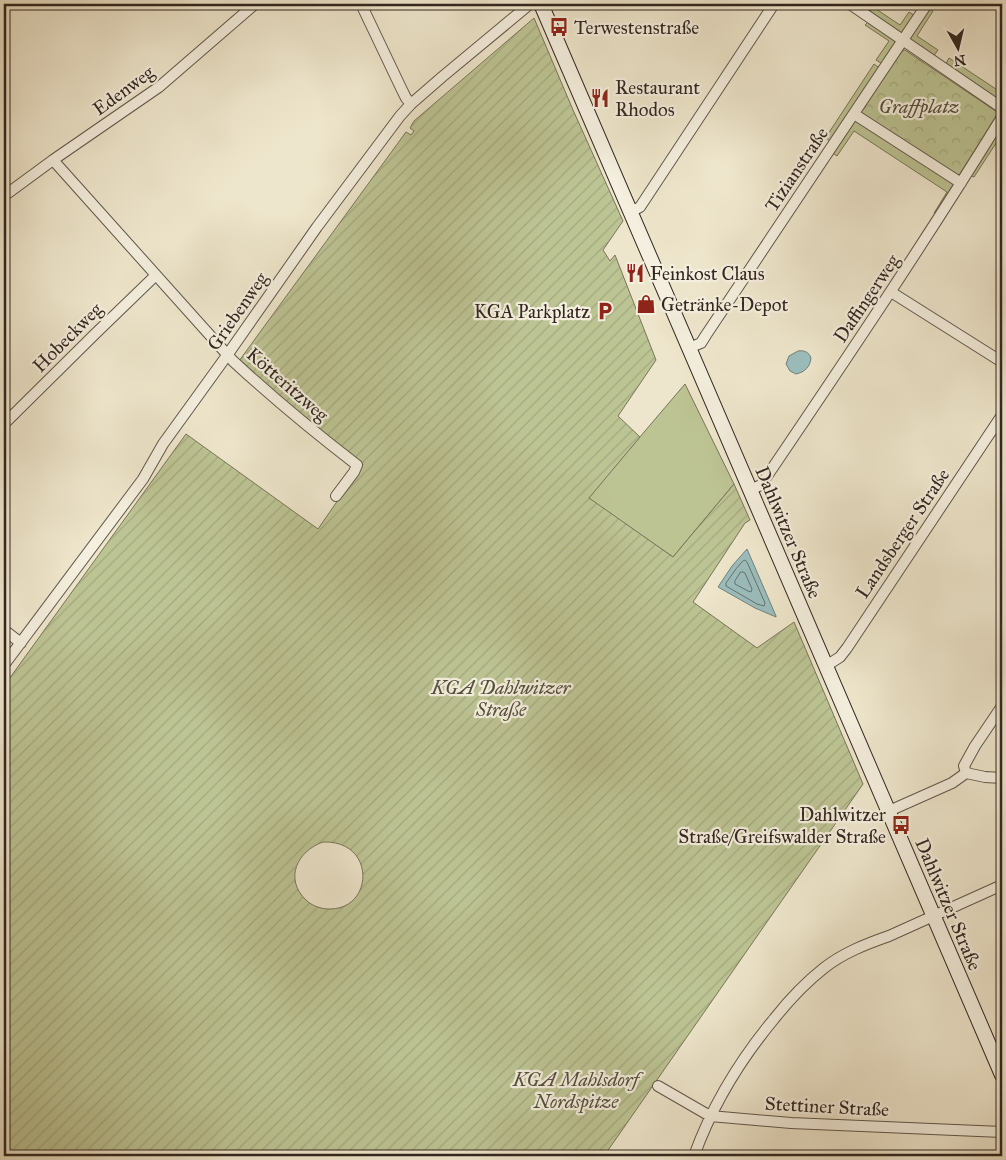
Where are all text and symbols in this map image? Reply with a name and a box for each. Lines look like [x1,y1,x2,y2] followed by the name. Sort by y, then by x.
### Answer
[548,16,570,38] bus stop icon: Terwestenstraße
[574,16,699,39] place label: Terwestenstraße
[934,22,984,72] north arrow
[953,51,967,70] text: N
[88,60,159,121] street label: Edenweg
[615,76,700,121] place label: Restaurant Rhodos
[589,87,611,109] restaurant icon: Restaurant Rhodos
[879,95,959,119] park label: Graffplatz
[760,123,833,216] street label: Tizianstraße
[829,250,905,347] street label: Daffingerweg
[624,262,646,284] restaurant icon: Feinkost Claus
[650,262,765,285] place label: Feinkost Claus
[202,268,274,355] street label: Griebenweg
[635,293,657,315] shop icon: Getränke-Depot
[661,293,788,316] place label: Getränke-Depot
[28,298,108,378] street label: Hobeckweg
[474,300,590,323] place label: KGA Parkplatz
[594,300,616,322] parking icon: KGA Parkplatz
[241,343,333,427] street label: Kötteritzweg
[750,463,827,602] street label: Dahlwitzer Straße
[850,464,955,603] street label: Landsberger Straße
[430,676,572,721] park label: KGA Dahlwitzer Straße
[678,803,887,848] place label: Dahlwitzer Straße/Greifswalder Straße
[890,814,912,836] bus stop icon: Dahlwitzer Straße/Greifswalder Straße
[910,835,987,974] street label: Dahlwitzer Straße
[512,1068,644,1114] park label: KGA Mahlsdorf Nordspitze
[764,1092,890,1121] street label: Stettiner Straße

